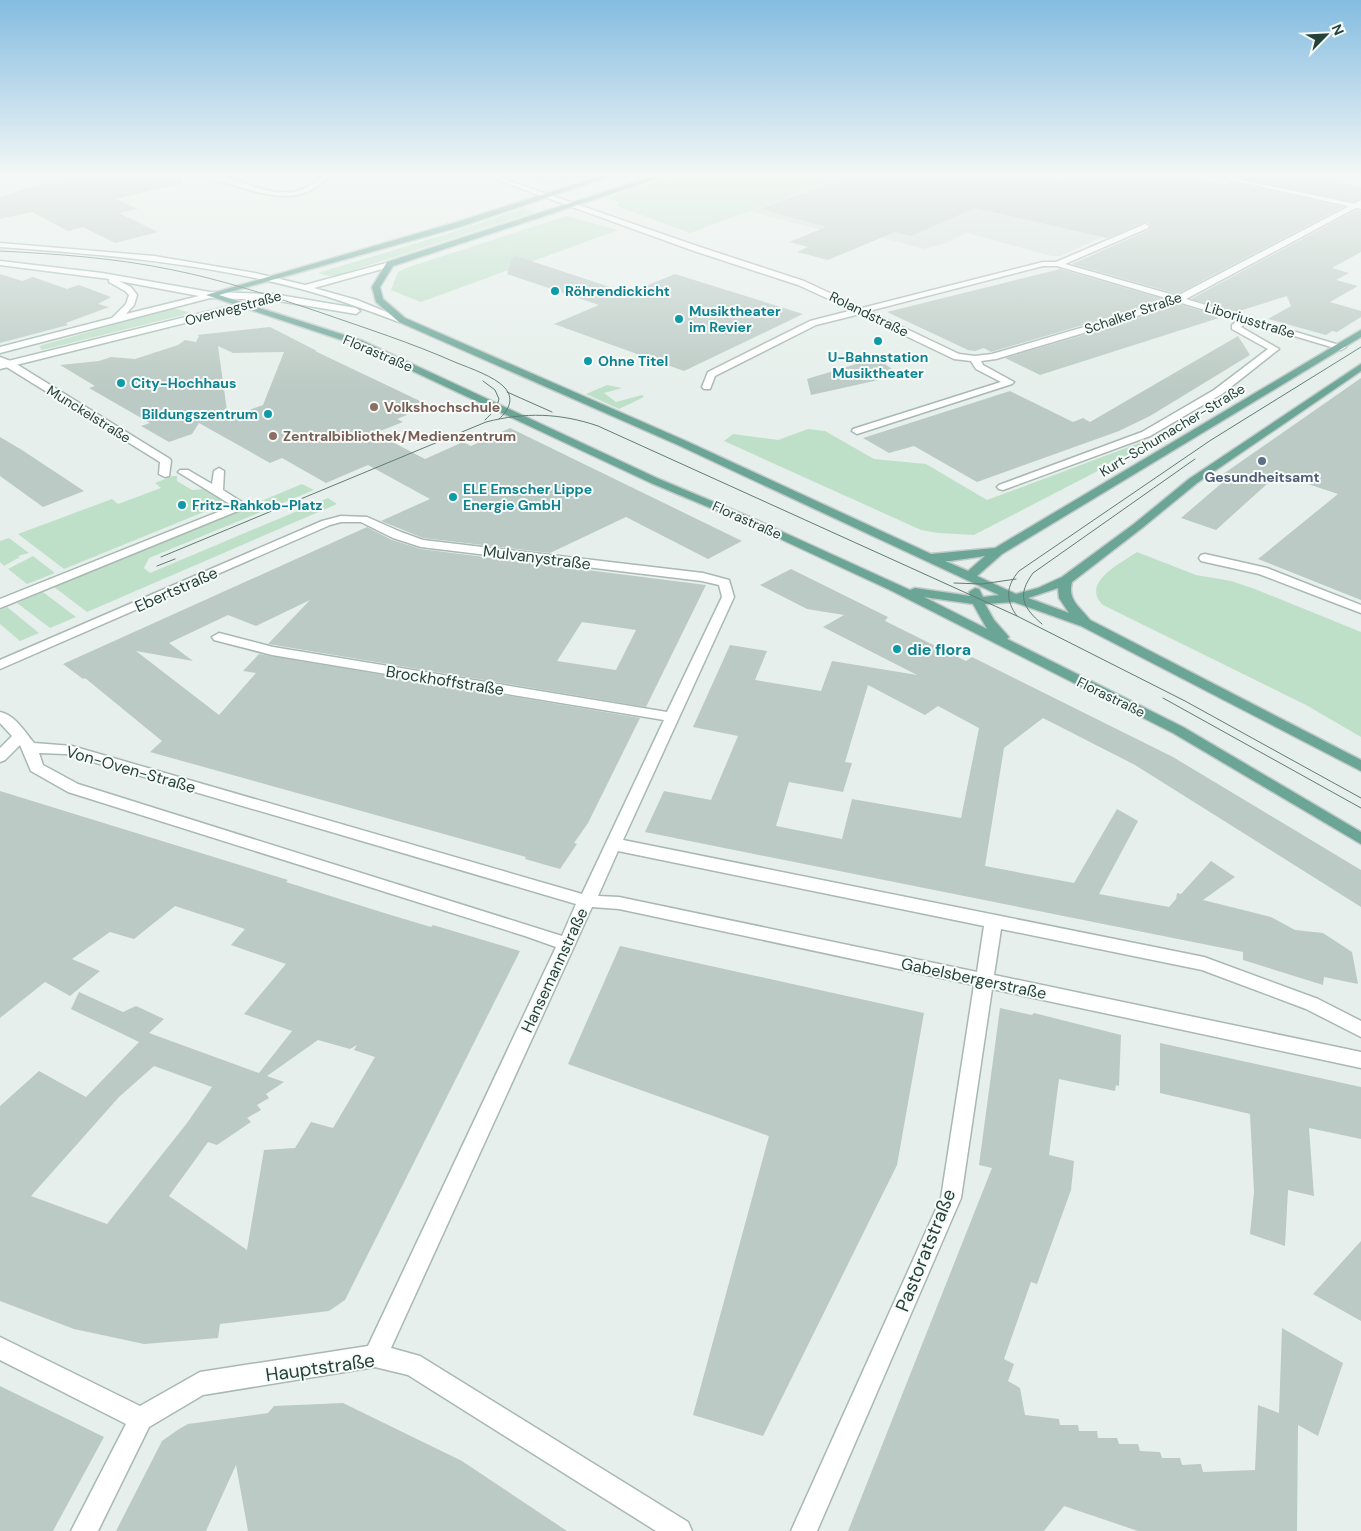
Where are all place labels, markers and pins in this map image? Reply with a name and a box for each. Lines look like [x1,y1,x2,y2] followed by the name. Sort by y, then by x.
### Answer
[565,282,670,300] place label: Röhrendickicht
[549,285,561,297] marker: Röhrendickicht
[689,302,781,336] place label: Musiktheater im Revier
[673,313,685,325] marker: Musiktheater im Revier
[872,335,884,347] marker: U-Bahnstation Musiktheater
[828,348,928,382] place label: U-Bahnstation Musiktheater
[598,352,668,370] place label: Ohne Titel
[582,355,594,367] marker: Ohne Titel
[131,374,236,392] place label: City-Hochhaus
[115,377,127,389] marker: City-Hochhaus
[384,398,500,416] place label: Volkshochschule
[368,401,380,413] marker: Volkshochschule
[142,405,258,423] place label: Bildungszentrum
[262,408,274,420] marker: Bildungszentrum
[283,427,516,445] place label: Zentralbibliothek/Medienzentrum
[267,430,279,442] marker: Zentralbibliothek/Medienzentrum
[1256,455,1268,467] marker: Gesundheitsamt
[1204,468,1320,486] place label: Gesundheitsamt
[463,480,592,514] place label: ELE Emscher Lippe Energie GmbH
[447,491,459,503] marker: ELE Emscher Lippe Energie GmbH
[192,496,323,514] place label: Fritz-Rahkob-Platz
[176,499,188,511] marker: Fritz-Rahkob-Platz
[907,639,971,660] place label: die flora
[891,643,903,655] marker: die flora

